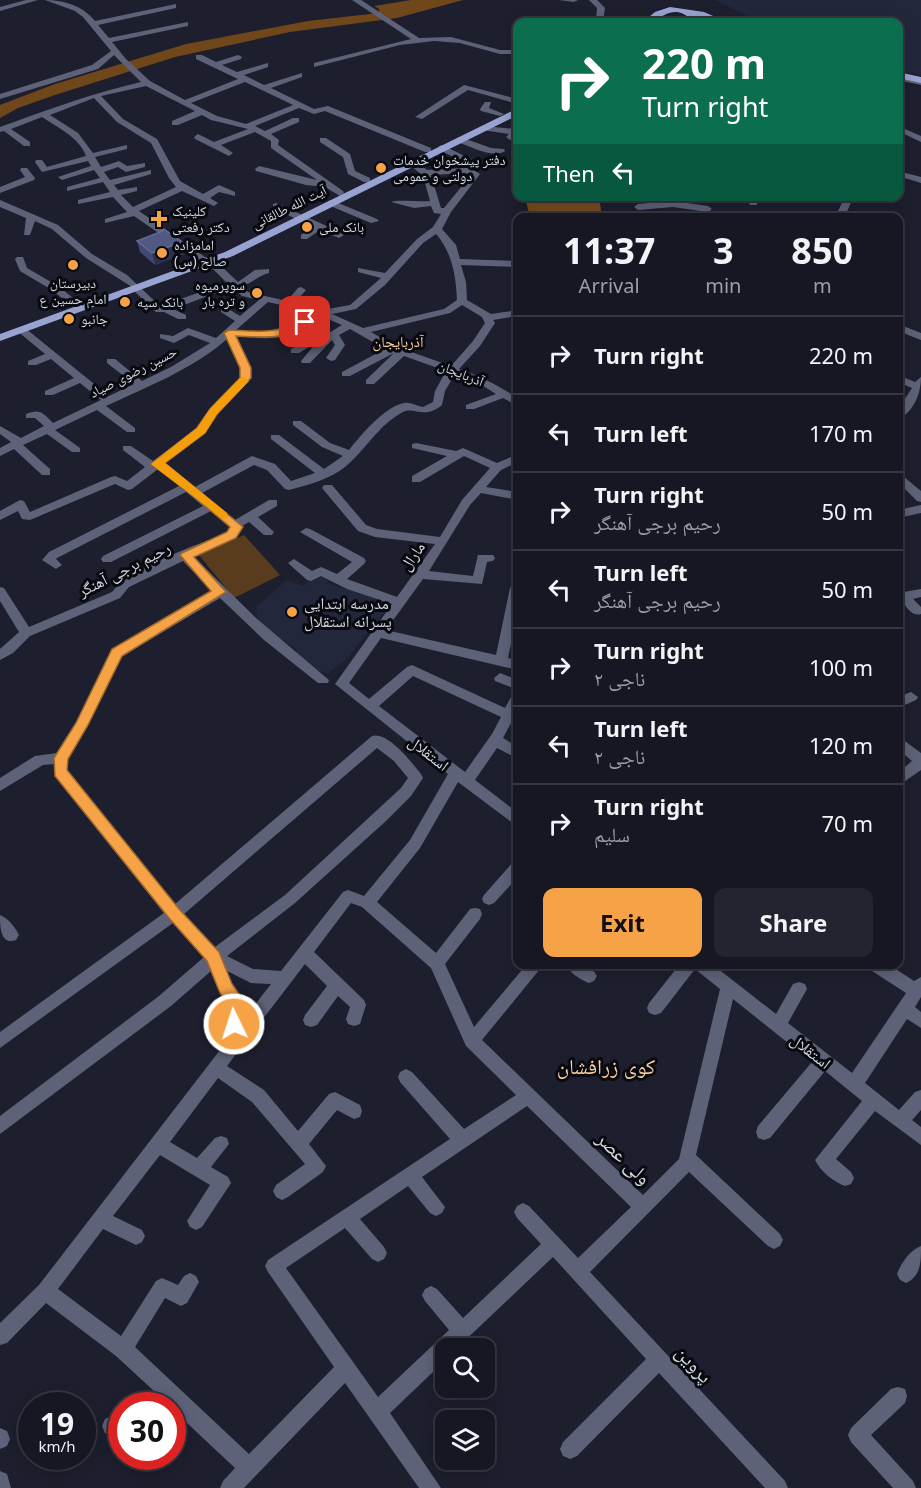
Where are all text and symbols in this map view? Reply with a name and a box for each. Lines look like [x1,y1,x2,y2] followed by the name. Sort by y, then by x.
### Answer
[642,34,766,91] text: 220 m
[543,42,621,120] icon: right
[642,88,768,125] text: Turn right
[393,150,506,185] place label: دفتر پیشخوان خدمات دولتی و عمومی
[607,156,640,189] icon: left
[543,158,595,188] text: Then
[374,161,388,175] marker: دفتر پیشخوان خدمات دولتی و عمومی
[248,180,330,233] street label: آیت الله طالقانی
[172,201,230,236] place label: کلینیک دکتر رفعتی
[150,210,168,228] marker: کلینیک دکتر رفعتی
[319,217,364,236] place label: بانک ملی
[300,220,314,234] marker: بانک ملی
[563,226,655,275] text: 11:37
[713,226,734,275] text: 3
[791,226,853,275] text: 850
[174,235,227,271] place label: امامزاده صالح (س)
[155,246,169,260] marker: امامزاده صالح (س)
[66,258,80,272] marker: دبیرستان امام حسین ع
[579,272,640,299] text: Arrival
[705,272,741,299] text: min
[813,272,832,299] text: m
[39,273,107,309] place label: دبیرستان امام حسین ع
[195,275,245,310] place label: سوپرمیوه و تره بار
[250,286,264,300] marker: سوپرمیوه و تره بار
[137,292,183,311] place label: بانک سپه
[118,295,132,309] marker: بانک سپه
[279,296,330,347] pin
[288,305,321,338] icon: arrive
[81,309,108,328] place label: جانبو
[62,312,76,326] marker: جانبو
[372,331,425,352] district label: آذربایجان
[543,339,576,372] icon: right
[594,340,704,370] text: Turn right
[809,340,873,370] text: 220 m
[86,341,180,402] street label: حسین رضوی صیاد
[435,355,487,390] street label: آذربایجان
[543,417,576,450] icon: left
[594,418,688,448] text: Turn left
[809,418,873,448] text: 170 m
[594,479,704,509] text: Turn right
[543,495,576,528] icon: right
[822,496,873,526] text: 50 m
[594,509,721,536] text: رحیم برجی آهنگر
[73,536,174,602] street label: رحیم برجی آهنگر
[394,537,430,575] street label: مارال
[594,557,688,587] text: Turn left
[543,573,576,606] icon: left
[822,574,873,604] text: 50 m
[594,587,721,614] text: رحیم برجی آهنگر
[304,592,392,632] place label: مدرسه ابتدایی پسرانه استقلال
[285,605,299,619] marker: مدرسه ابتدایی پسرانه استقلال
[594,635,704,665] text: Turn right
[543,651,576,684] icon: right
[809,652,873,682] text: 100 m
[594,665,645,692] text: ناجی ۲
[594,713,688,743] text: Turn left
[543,729,576,762] icon: left
[404,730,454,776] street label: استقلال
[809,730,873,760] text: 120 m
[594,743,645,770] text: ناجی ۲
[594,791,704,821] text: Turn right
[543,807,576,840] icon: right
[822,808,873,838] text: 70 m
[594,821,630,848] text: سلیم
[543,888,702,957] button: Exit
[714,888,873,957] button: Share
[202,992,266,1056] position arrow
[786,1028,836,1074] street label: استقلال
[557,1052,656,1080] district label: کوی زرافشان
[590,1124,658,1190] street label: ولی عصر
[435,1338,495,1470] map controls
[435,1338,495,1398] button: search
[670,1339,719,1389] street label: پروین
[108,1392,186,1470] speed limit sign: 30
[40,1403,74,1444] text: 19
[435,1410,495,1470] button: layers
[39,1436,75,1456] text: km/h

